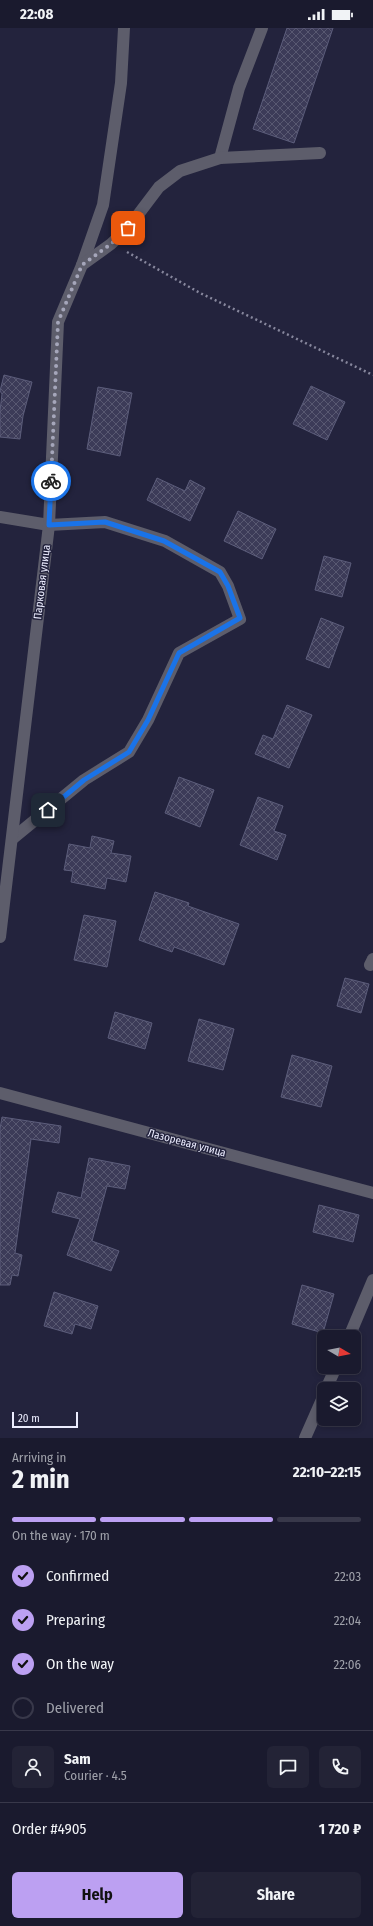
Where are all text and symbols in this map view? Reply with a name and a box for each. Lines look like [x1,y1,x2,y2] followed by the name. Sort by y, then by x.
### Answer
[20,5,53,23] text: 22:08
[111,211,145,245] pin
[117,217,139,239] icon: bag
[31,461,71,501] courier
[40,470,62,492] icon: bike
[31,544,53,620] street label: Парковая улица
[31,793,65,827] pin
[37,799,59,821] icon: home
[147,1126,227,1160] street label: Лазоревая улица
[317,1330,361,1374] north arrow
[317,1330,361,1426] map controls
[317,1382,361,1426] button: layers
[12,1410,78,1429] scale bar
[18,1412,40,1425] text: 20 m
[12,1450,66,1465] text: Arriving in
[293,1463,361,1481] text: 22:10–22:15
[12,1464,70,1495] text: 2 min
[12,1528,110,1543] text: On the way · 170 m
[12,1565,34,1587] icon: check
[46,1567,109,1585] text: Confirmed
[334,1569,361,1584] text: 22:03
[12,1609,34,1631] icon: check
[46,1611,105,1629] text: Preparing
[334,1613,361,1628] text: 22:04
[12,1653,34,1675] icon: check
[46,1655,114,1673] text: On the way
[334,1657,361,1672] text: 22:06
[46,1699,104,1717] text: Delivered
[12,1746,54,1788] button: person
[267,1746,309,1788] button: chat
[319,1746,361,1788] button: phone
[64,1750,91,1768] text: Sam
[64,1768,127,1783] text: Courier · 4.5
[12,1820,87,1838] text: Order #4905
[319,1820,361,1838] text: 1 720 ₽
[12,1872,183,1918] button: Help
[191,1872,361,1918] button: Share

